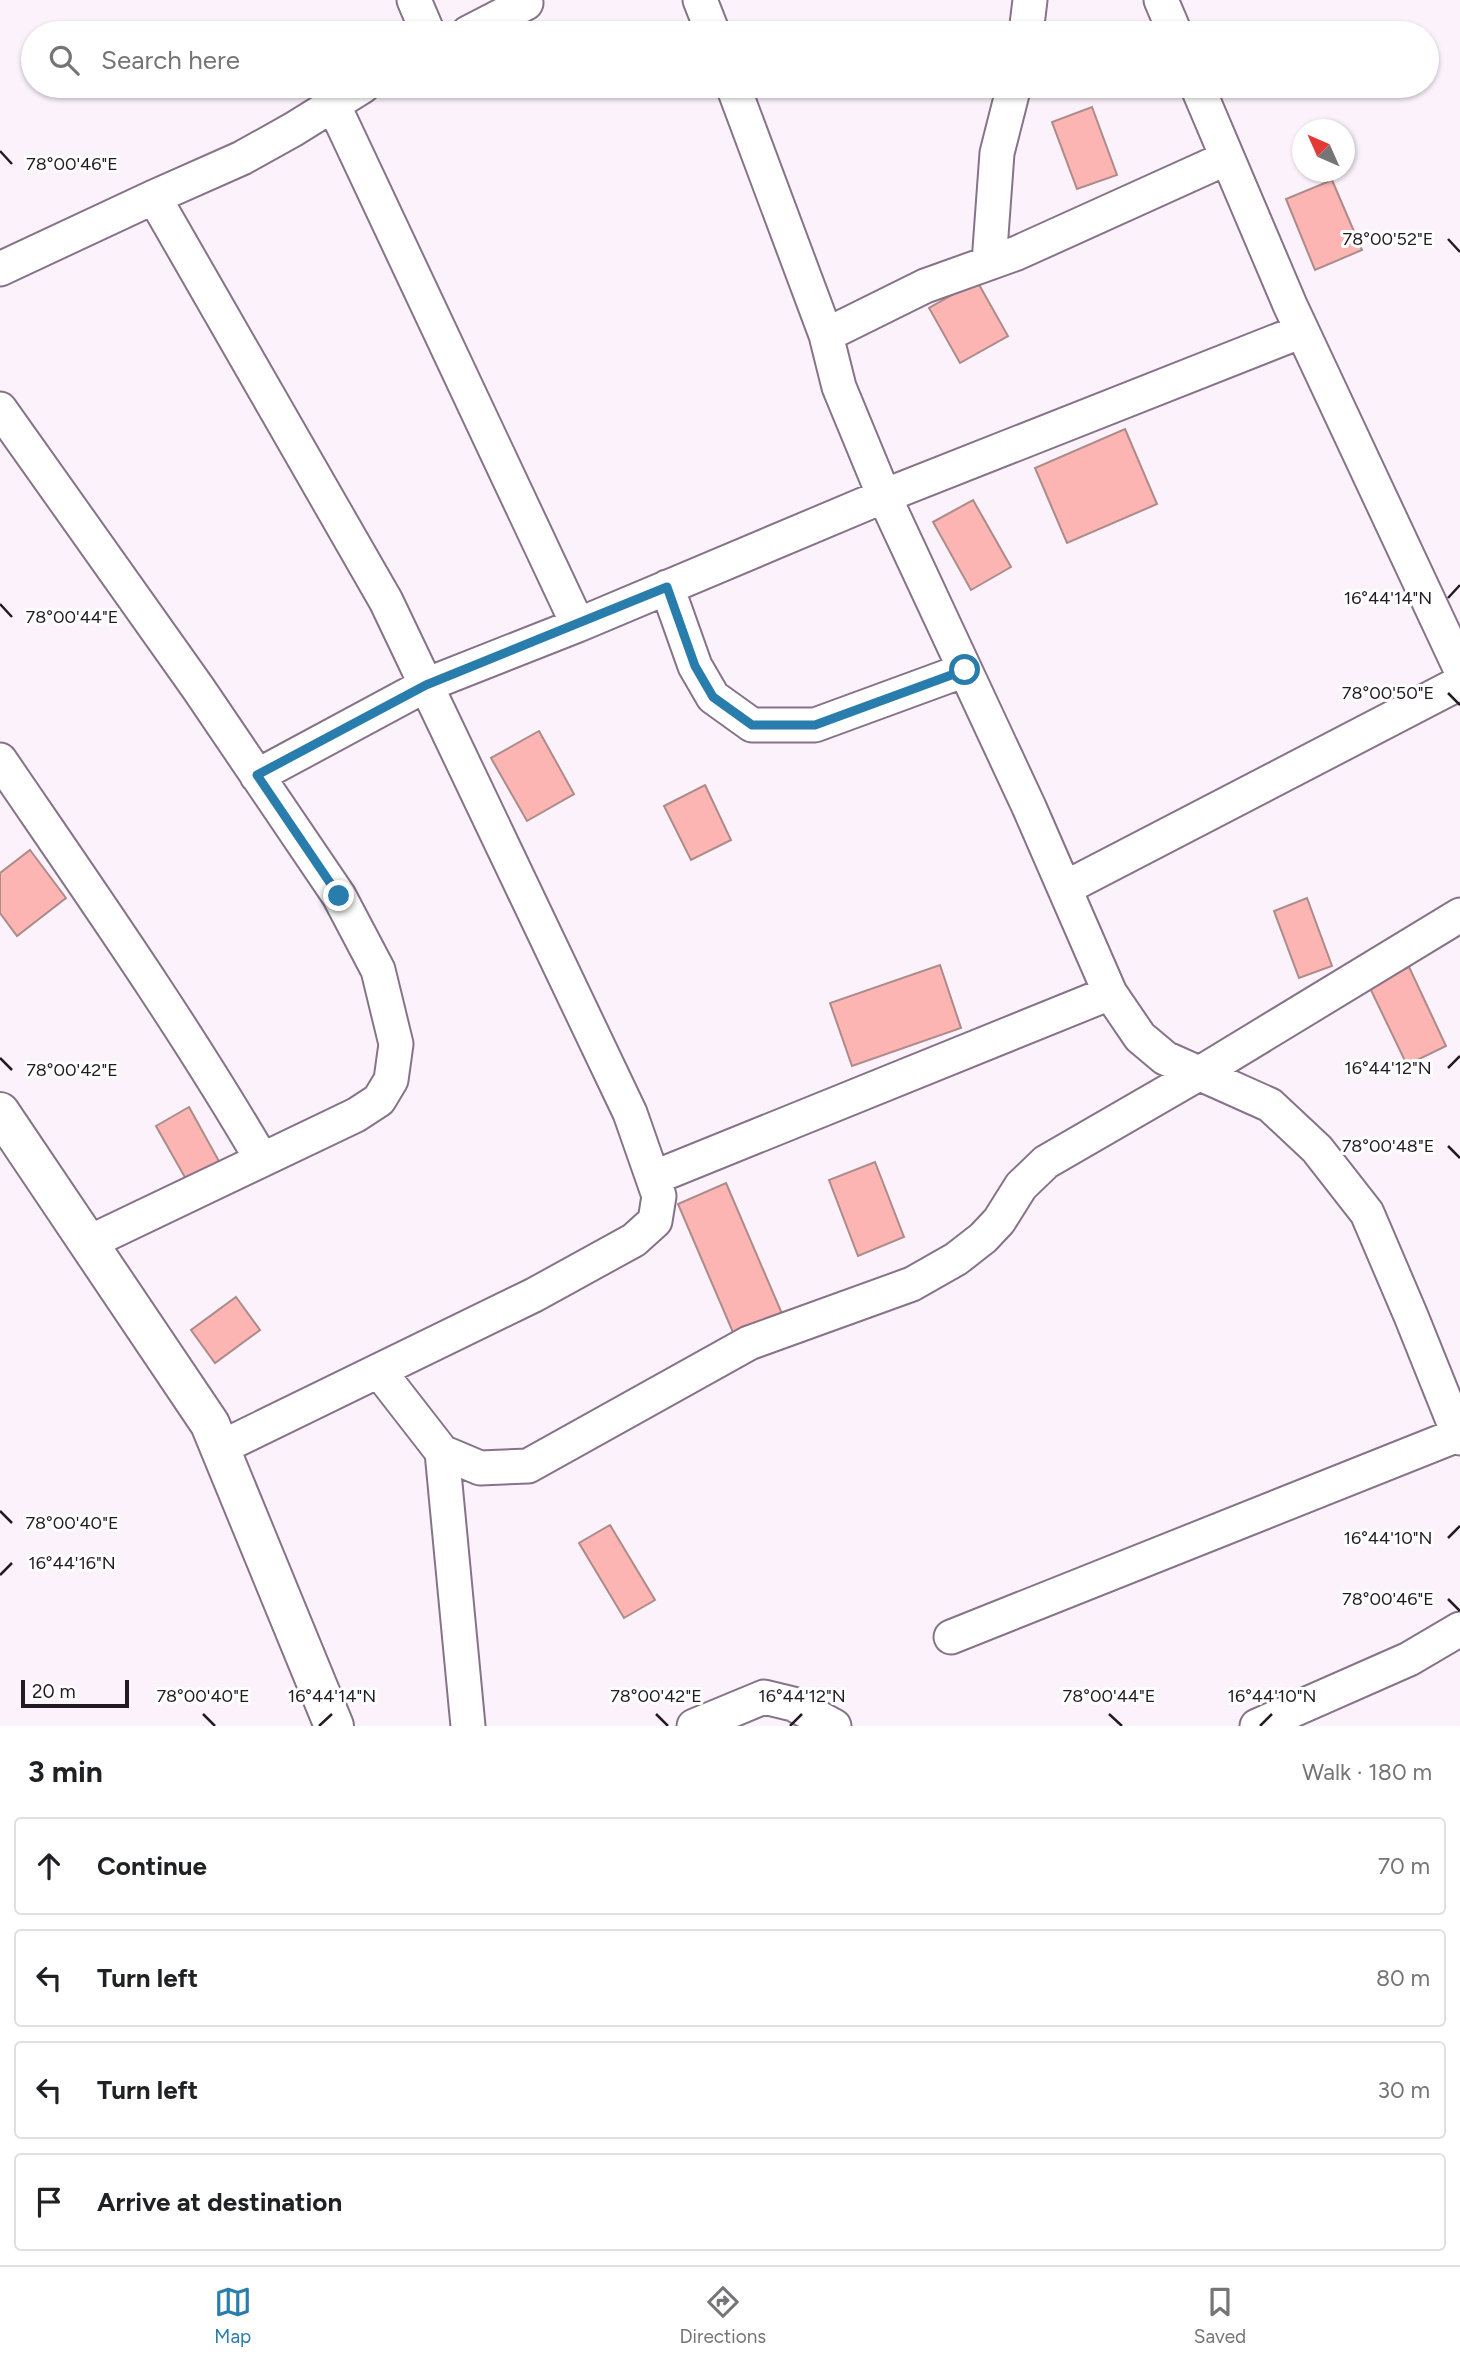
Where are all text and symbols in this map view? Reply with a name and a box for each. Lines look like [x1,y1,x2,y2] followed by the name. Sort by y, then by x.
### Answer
[21,21,1439,98] search box
[45,41,83,79] icon: search
[101,44,240,76] text: Search here
[1292,119,1355,182] north arrow
[26,153,118,175] text: 78°00'46"E
[1343,228,1433,250] text: 78°00'52"E
[1344,587,1432,609] text: 16°44'14"N
[26,606,118,628] text: 78°00'44"E
[949,654,980,685] route start
[1342,682,1434,704] text: 78°00'50"E
[323,880,354,911] route end
[1344,1057,1432,1079] text: 16°44'12"N
[26,1059,118,1081] text: 78°00'42"E
[1342,1135,1434,1157] text: 78°00'48"E
[25,1512,119,1534] text: 78°00'40"E
[1344,1527,1432,1549] text: 16°44'10"N
[28,1552,116,1574] text: 16°44'16"N
[1342,1588,1434,1610] text: 78°00'46"E
[21,1677,130,1709] scale bar
[32,1680,76,1703] text: 20 m
[156,1685,250,1707] text: 78°00'40"E
[288,1685,376,1707] text: 16°44'14"N
[610,1685,702,1707] text: 78°00'42"E
[758,1685,846,1707] text: 16°44'12"N
[1063,1685,1155,1707] text: 78°00'44"E
[1228,1685,1316,1707] text: 16°44'10"N
[28,1753,103,1790] text: 3 min
[1302,1758,1432,1786] text: Walk · 180 m
[30,1847,68,1885] icon: ahead
[97,1850,207,1882] text: Continue
[1378,1852,1430,1880] text: 70 m
[30,1959,68,1997] icon: left
[97,1962,198,1994] text: Turn left
[1376,1964,1430,1992] text: 80 m
[30,2071,68,2109] icon: left
[97,2074,198,2106] text: Turn left
[1377,2076,1430,2104] text: 30 m
[30,2183,68,2221] icon: arrive
[97,2186,342,2218] text: Arrive at destination
[214,2283,252,2348] tab: Map
[679,2283,766,2348] tab: Directions
[1194,2283,1246,2348] tab: Saved

